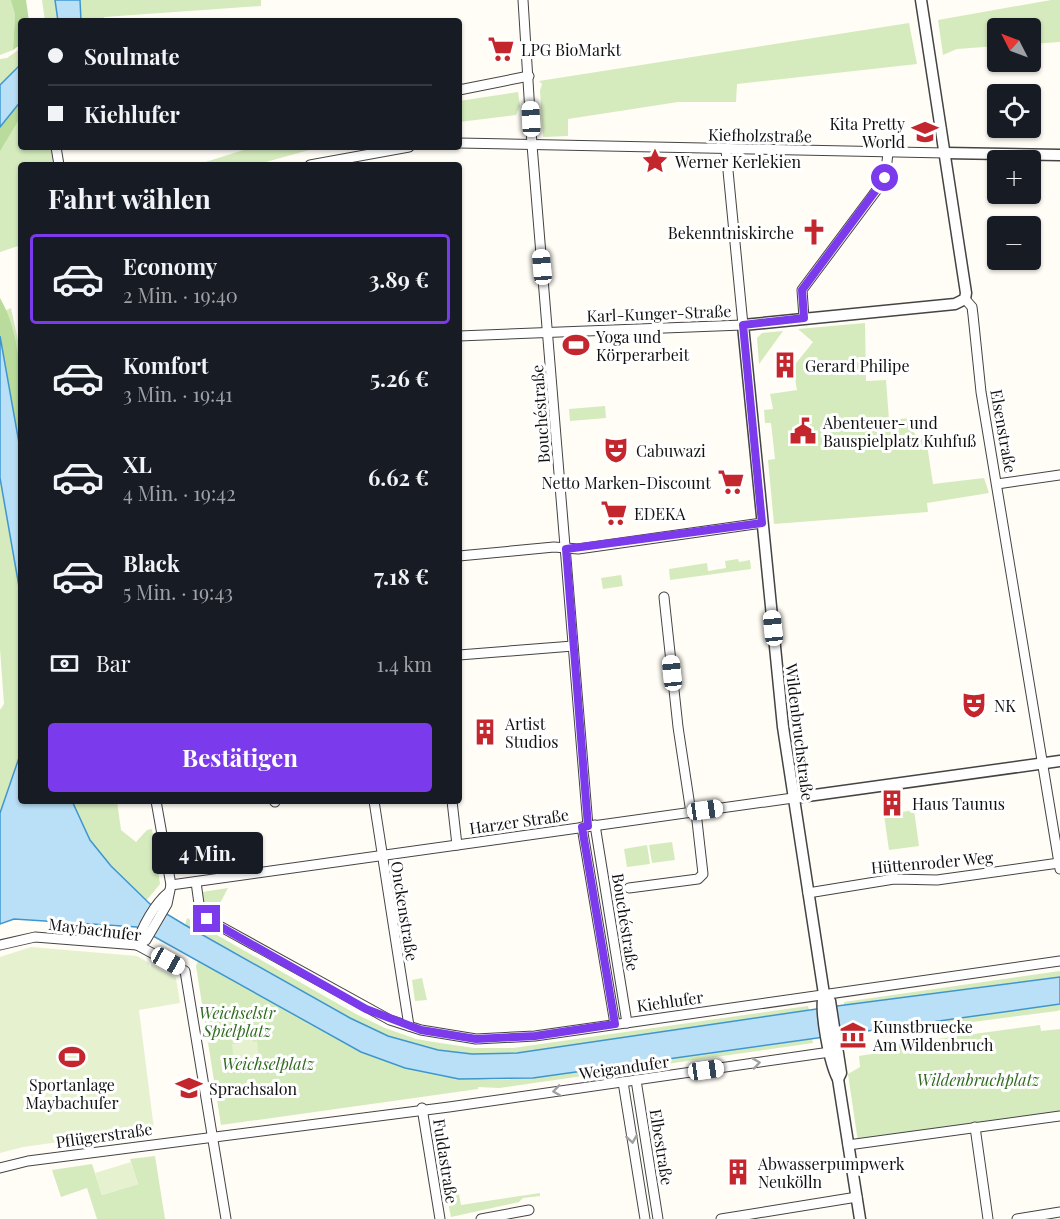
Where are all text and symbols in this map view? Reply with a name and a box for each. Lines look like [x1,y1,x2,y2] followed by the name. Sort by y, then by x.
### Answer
[987,18,1041,72] north arrow
[987,18,1041,270] map controls
[486,34,516,64] supermarket icon: LPG BioMarkt
[521,39,621,60] place label: LPG BioMarkt
[84,41,180,71] text: Soulmate
[987,84,1041,138] button: locate
[84,99,180,129] text: Kiehlufer
[521,101,541,137] car
[829,113,905,152] place label: Kita Pretty World
[910,117,940,147] school or university icon: Kita Pretty World
[708,124,812,146] street label: Kiefholzstraße
[640,146,670,176] place icon: Werner Kerlekien
[987,150,1041,204] button: +
[674,151,801,172] place label: Werner Kerlekien
[871,164,898,191] route start
[48,180,211,216] text: Fahrt wählen
[987,216,1041,270] button: −
[799,217,829,247] church icon: Bekenntniskirche
[668,222,794,243] place label: Bekenntniskirche
[531,248,553,286] car
[123,251,217,281] text: Economy
[51,252,105,306] icon: car
[369,264,429,294] text: 3.89 €
[123,281,238,308] text: 2 Min. · 19:40
[586,300,732,326] street label: Karl-Kunger-Straße
[595,326,689,365] place label: Yoga und Körperarbeit
[561,330,591,360] sports icon: Yoga und Körperarbeit
[123,350,208,380] text: Komfort
[770,350,800,380] building icon: Gerard Philipe
[51,351,105,405] icon: car
[805,355,909,376] place label: Gerard Philipe
[370,363,429,393] text: 5.26 €
[526,364,554,464] street label: Bouchéstraße
[123,380,233,407] text: 3 Min. · 19:41
[986,388,1022,474] street label: Elsenstraße
[822,412,976,451] place label: Abenteuer- und Bauspielplatz Kuhfuß
[788,416,818,446] public building icon: Abenteuer- und Bauspielplatz Kuhfuß
[601,435,631,465] theatre icon: Cabuwazi
[636,440,706,461] place label: Cabuwazi
[123,449,152,479] text: XL
[51,450,105,504] icon: car
[368,462,429,492] text: 6.62 €
[716,467,746,497] supermarket icon: Netto Marken-Discount
[542,472,711,493] place label: Netto Marken-Discount
[123,479,236,506] text: 4 Min. · 19:42
[599,498,629,528] supermarket icon: EDEKA
[634,503,686,524] place label: EDEKA
[123,548,180,578] text: Black
[51,549,105,603] icon: car
[374,561,429,591] text: 7.18 €
[123,578,233,605] text: 5 Min. · 19:43
[762,609,784,647] car
[48,647,81,680] icon: cash
[96,648,130,678] text: Bar
[377,650,432,677] text: 1.4 km
[661,654,683,692] car
[781,661,819,802] street label: Wildenbruchstraße
[959,690,989,720] theatre icon: NK
[994,695,1016,716] place label: NK
[504,713,559,752] place label: Artist Studios
[470,717,500,747] building icon: Artist Studios
[48,723,432,792] button: Bestätigen
[877,788,907,818] building icon: Haus Taunus
[912,793,1005,814] place label: Haus Taunus
[686,799,724,821] car
[468,804,570,838] street label: Harzer Straße
[152,832,262,874] callout: 4 Min.
[179,839,236,866] text: 4 Min.
[870,846,995,878] street label: Hüttenroder Weg
[387,860,423,962] street label: Onckenstraße
[608,872,644,972] street label: Bouchéstraße
[193,905,220,932] route end
[47,913,143,945] street label: Maybachufer
[148,944,188,978] car
[635,986,705,1016] street label: Kiehlufer
[199,1002,276,1041] park label: Weichselstr Spielplatz
[872,1016,994,1055] place label: Kunstbruecke Am Wildenbruch
[838,1020,868,1050] museum icon: Kunstbruecke Am Wildenbruch
[57,1042,87,1072] sports icon: Sportanlage Maybachufer
[577,1050,670,1084] street label: Weigandufer
[222,1053,315,1074] park label: Weichselplatz
[752,1058,761,1070] one-way arrow
[687,1059,725,1081] car
[917,1069,1040,1090] park label: Wildenbruchplatz
[174,1073,204,1103] school or university icon: Sprachsalon
[25,1074,119,1113] place label: Sportanlage Maybachufer
[209,1078,298,1099] place label: Sprachsalon
[553,1085,562,1097] one-way arrow
[646,1107,678,1187] street label: Elbestraße
[429,1117,463,1205] street label: Fuldastraße
[54,1118,154,1152] street label: Pflügerstraße
[626,1135,638,1144] one-way arrow
[757,1153,905,1192] place label: Abwasserpumpwerk Neukölln
[723,1157,753,1187] building icon: Abwasserpumpwerk Neukölln

